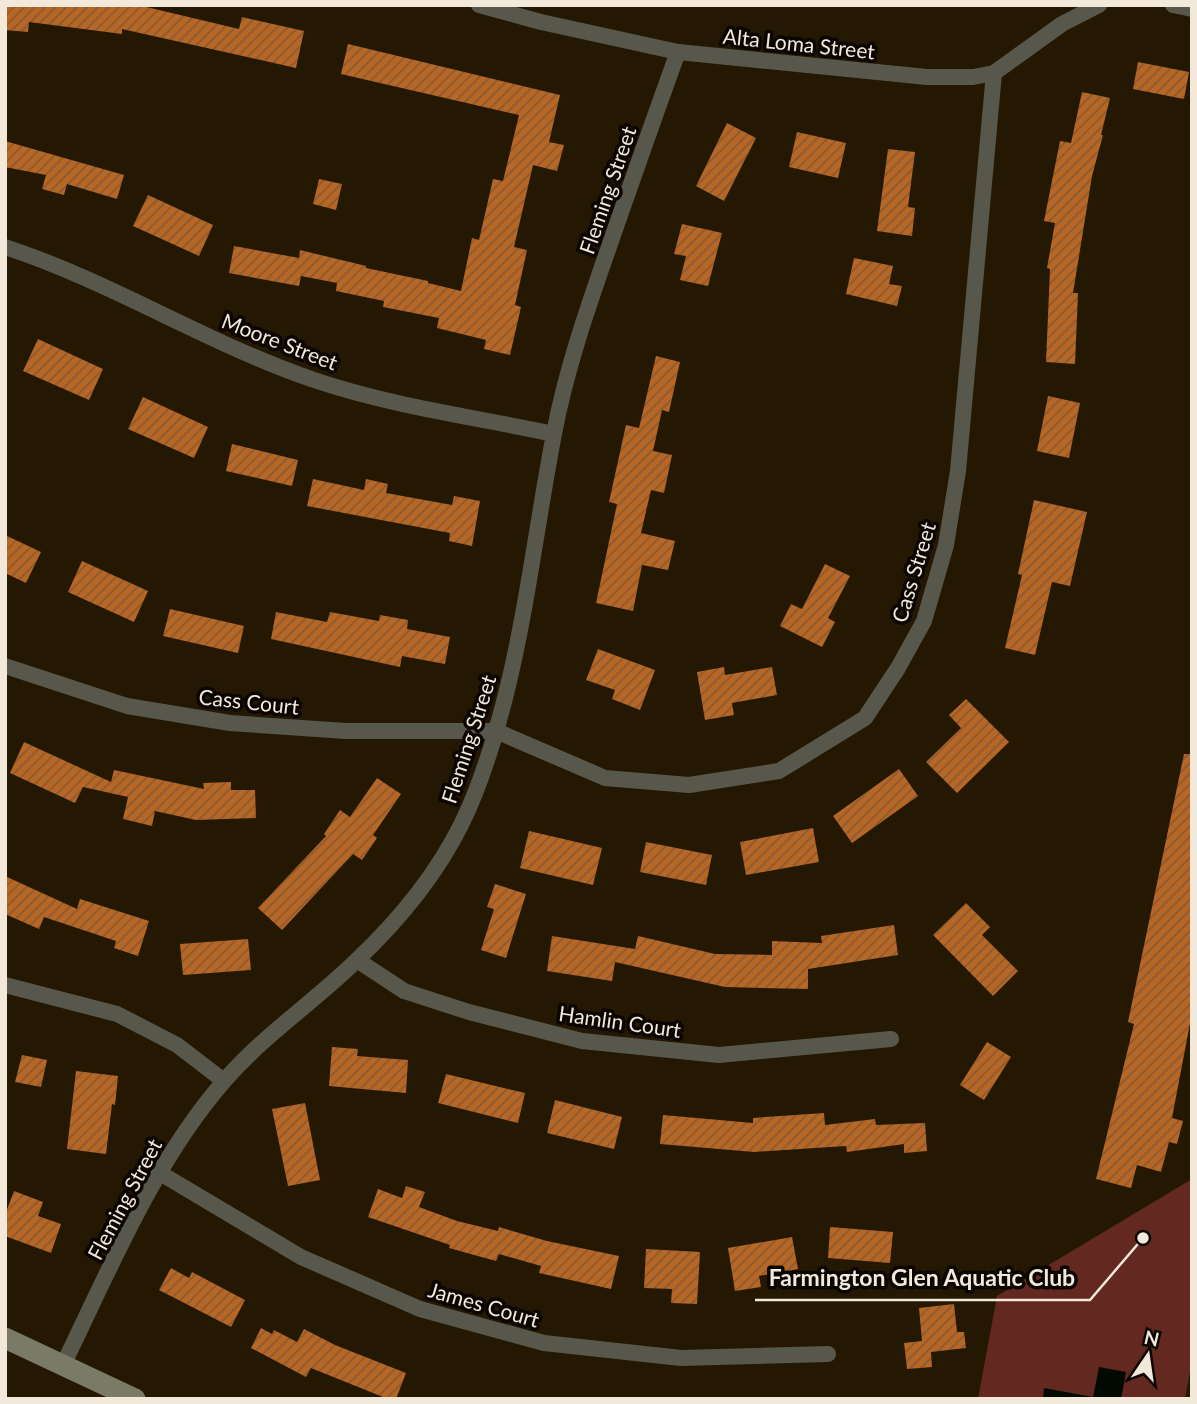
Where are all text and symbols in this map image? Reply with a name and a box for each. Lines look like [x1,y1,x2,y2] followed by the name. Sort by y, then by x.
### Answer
[722,23,877,63] street label: Alta Loma Street
[573,122,641,257] street label: Fleming Street
[219,307,342,375] street label: Moore Street
[886,518,940,625] street label: Cass Street
[436,671,501,806] street label: Fleming Street
[198,683,301,719] street label: Cass Court
[557,1000,683,1042] street label: Hamlin Court
[82,1134,167,1264] street label: Fleming Street
[755,1256,1090,1300] callout: Farmington Glen Aquatic Club
[769,1263,1075,1291] text: Farmington Glen Aquatic Club
[426,1276,543,1332] street label: James Court
[1113,1320,1183,1390] north arrow
[1142,1325,1162,1351] text: N

